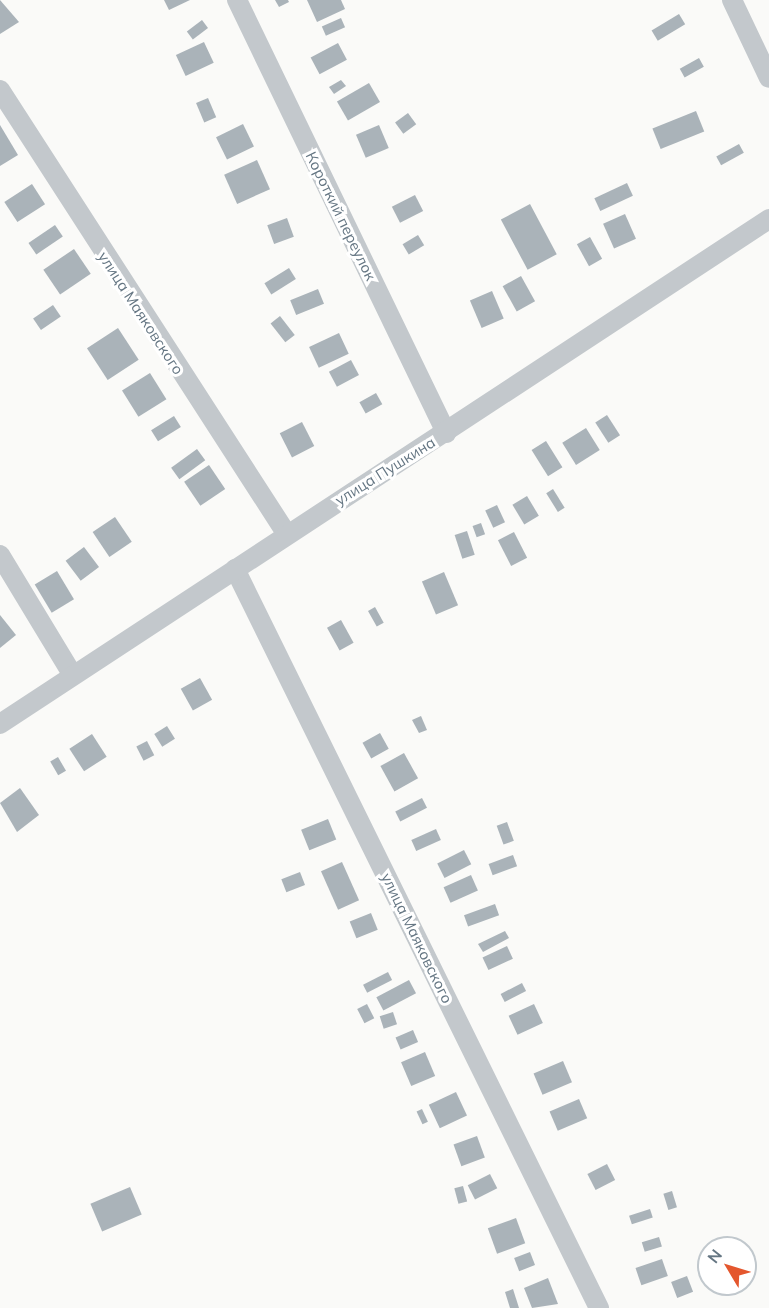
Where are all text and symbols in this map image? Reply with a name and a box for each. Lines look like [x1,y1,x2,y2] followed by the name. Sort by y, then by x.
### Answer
[302,149,380,283] street label: Короткий переулок
[95,248,187,378] street label: улица Маяковского
[332,433,438,509] street label: улица Пушкина
[378,870,456,1006] street label: улица Маяковского
[697,1236,757,1296] north arrow
[703,1245,726,1267] text: N

